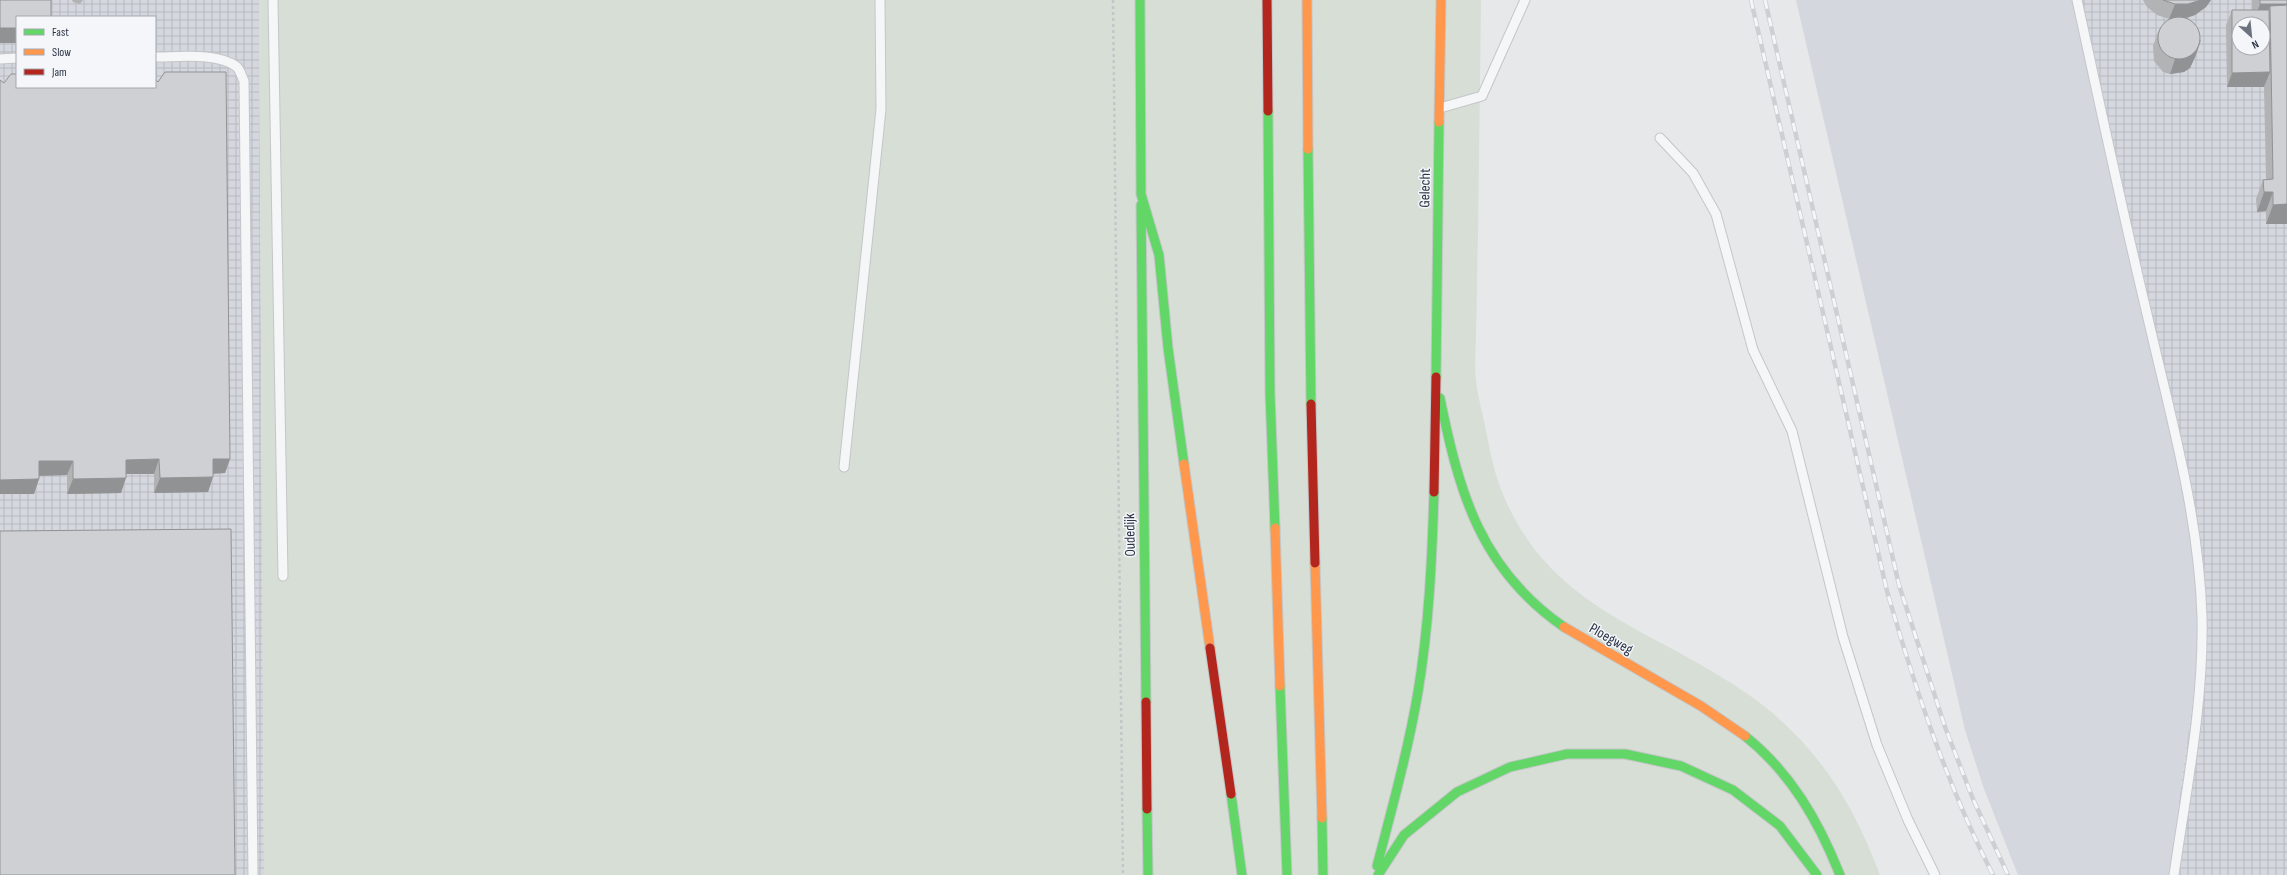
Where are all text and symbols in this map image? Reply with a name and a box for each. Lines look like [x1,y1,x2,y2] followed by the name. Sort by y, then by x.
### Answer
[16,16,156,88] legend
[2231,16,2271,56] north arrow
[52,25,69,40] text: Fast
[2250,37,2261,52] text: N
[52,45,71,60] text: Slow
[51,65,67,80] text: Jam
[1415,168,1435,208] street label: Gelecht
[1120,513,1140,557] street label: Oudedijk
[1586,619,1636,659] street label: Ploegweg

